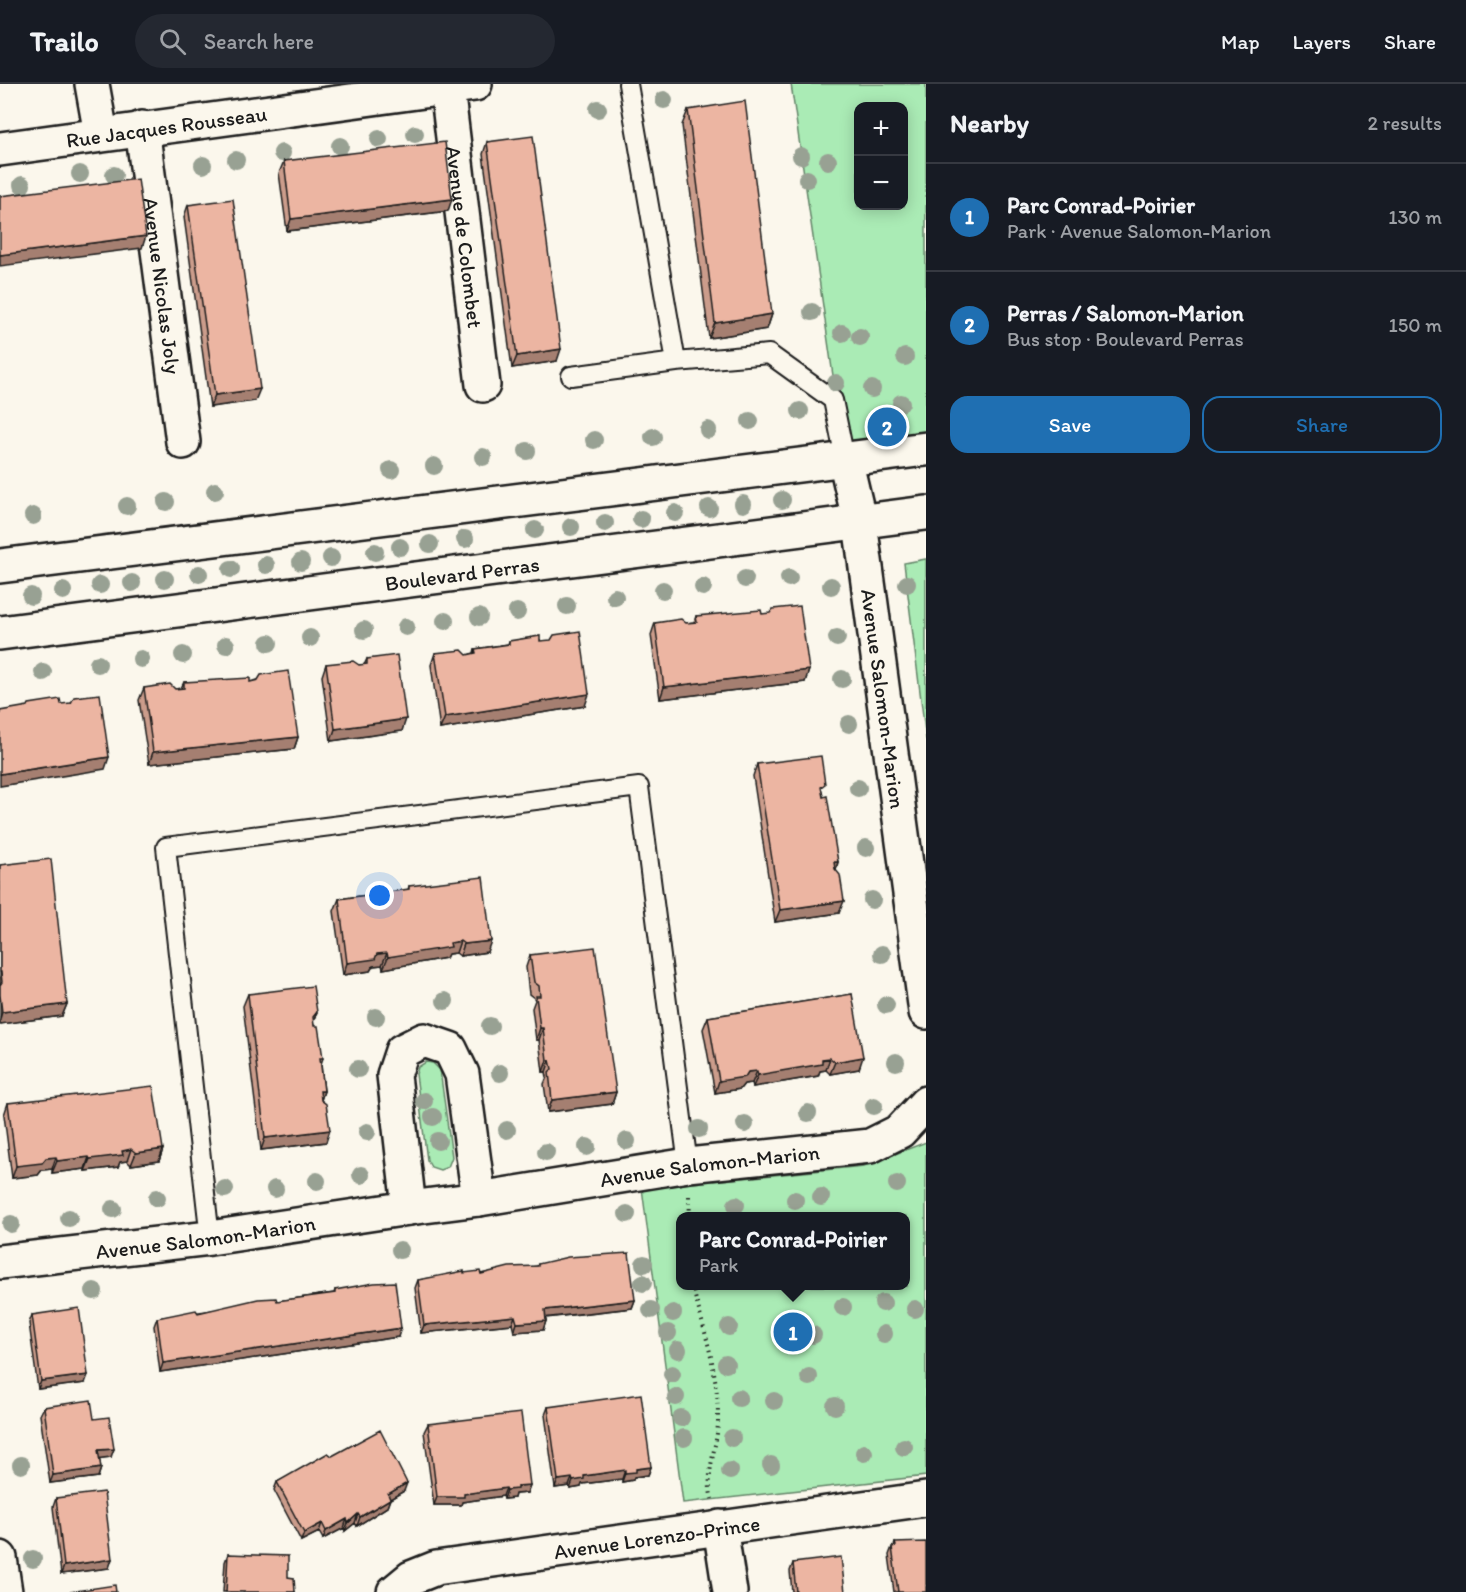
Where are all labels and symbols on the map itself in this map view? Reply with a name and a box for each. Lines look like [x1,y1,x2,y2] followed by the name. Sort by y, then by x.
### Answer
[65,100,269,152] street label: Rue Jacques Rousseau
[442,144,488,329] street label: Avenue de Colombet
[139,196,187,376] street label: Avenue Nicolas Joly
[868,404,906,450] pin: 2
[383,551,541,596] street label: Boulevard Perras
[857,587,911,810] street label: Avenue Salomon-Marion
[365,881,394,910] your location
[598,1139,821,1192] street label: Avenue Salomon-Marion
[94,1210,317,1263] street label: Avenue Salomon-Marion
[774,1310,812,1354] pin: 1
[552,1510,762,1564] street label: Avenue Lorenzo-Prince

